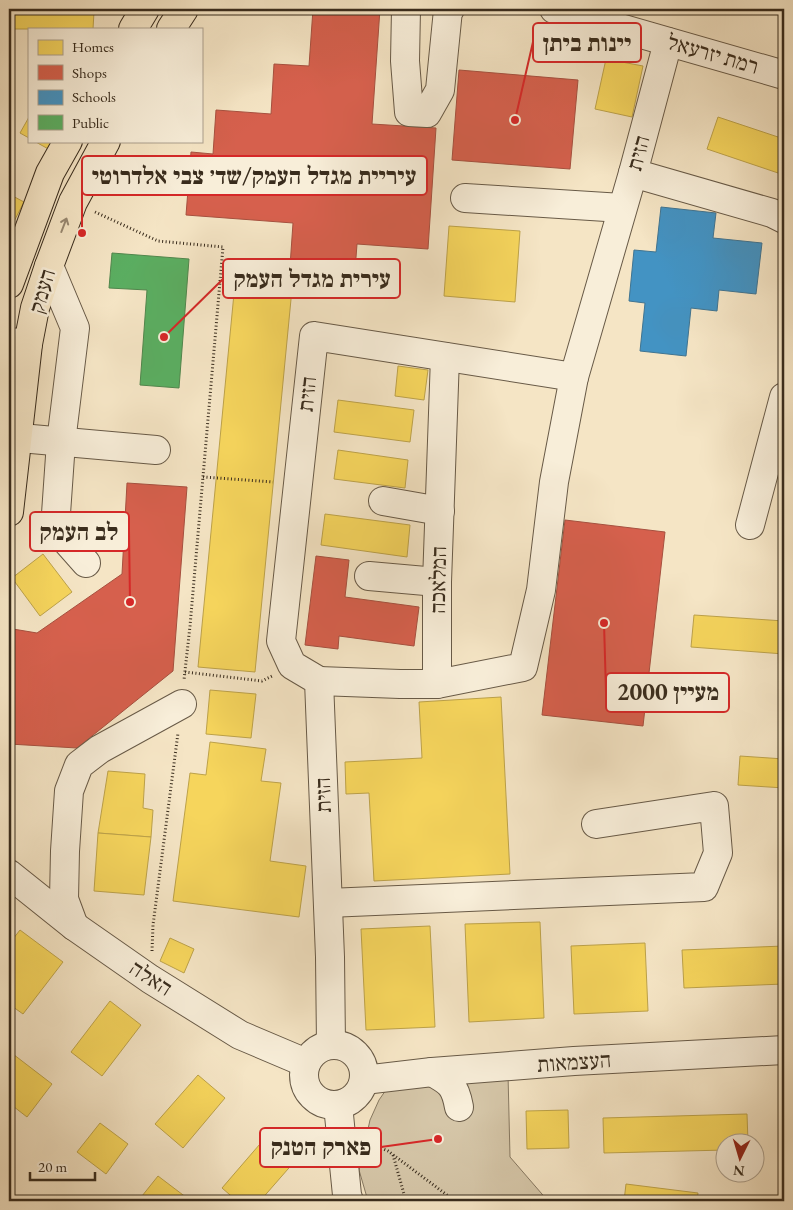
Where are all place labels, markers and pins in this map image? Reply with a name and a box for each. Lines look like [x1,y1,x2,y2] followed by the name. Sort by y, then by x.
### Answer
[533,23,641,62] callout: יינות ביתן
[82,156,427,195] callout: עיריית מגדל העמק/שד׳ צבי אלדרוטי
[223,259,400,298] callout: עירית מגדל העמק
[30,512,129,551] callout: לב העמק
[606,673,729,712] callout: מעיין 2000
[260,1128,381,1167] callout: פארק הטנק

